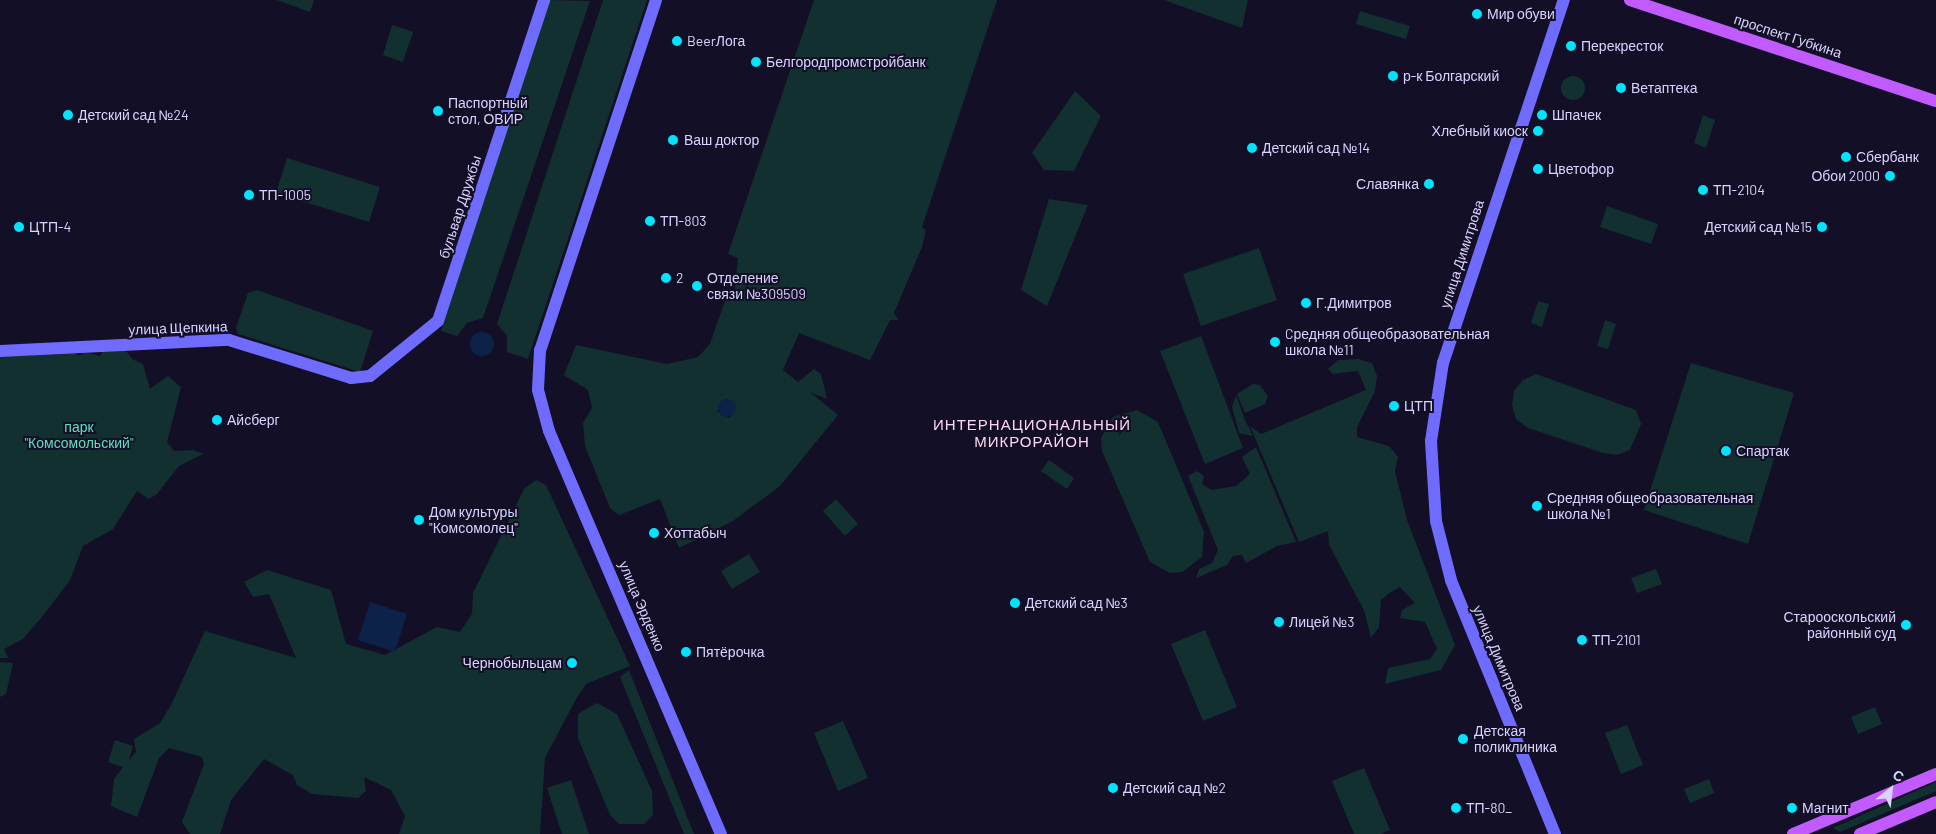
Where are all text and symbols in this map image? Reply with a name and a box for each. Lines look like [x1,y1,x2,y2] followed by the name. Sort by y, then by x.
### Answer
[1487,6,1555,22] place label: Мир обуви
[1471,8,1483,20] marker: Мир обуви
[1732,11,1844,61] street label: проспект Губкина
[687,33,745,49] place label: BeerЛога
[671,35,683,47] marker: BeerЛога
[1581,38,1663,54] place label: Перекресток
[1565,40,1577,52] marker: Перекресток
[766,54,926,70] place label: Белгородпромстройбанк
[750,56,762,68] marker: Белгородпромстройбанк
[1403,68,1499,84] place label: р-к Болгарский
[1387,70,1399,82] marker: р-к Болгарский
[1631,80,1698,96] place label: Ветаптека
[1615,82,1627,94] marker: Ветаптека
[448,95,528,128] place label: Паспортный стол, ОВИР
[432,105,444,117] marker: Паспортный стол, ОВИР
[78,107,189,123] place label: Детский сад №24
[1552,107,1601,123] place label: Шпачек
[62,109,74,121] marker: Детский сад №24
[1536,109,1548,121] marker: Шпачек
[1432,123,1528,139] place label: Хлебный киоск
[1532,125,1544,137] marker: Хлебный киоск
[684,132,759,148] place label: Ваш доктор
[666,133,680,147] marker: Ваш доктор
[1262,140,1370,156] place label: Детский сад №14
[1246,142,1258,154] marker: Детский сад №14
[1856,149,1919,165] place label: Сбербанк
[1840,151,1852,163] marker: Сбербанк
[435,153,485,261] street label: бульвар Дружбы
[1548,161,1614,177] place label: Цветофор
[1532,163,1544,175] marker: Цветофор
[1811,168,1880,184] place label: Обои 2000
[1884,170,1896,182] marker: Обои 2000
[1356,176,1419,192] place label: Славянка
[1423,178,1435,190] marker: Славянка
[1713,182,1765,198] place label: ТП-2104
[1697,184,1709,196] marker: ТП-2104
[259,187,311,203] place label: ТП-1005
[243,189,255,201] marker: ТП-1005
[1437,198,1487,310] street label: улица Димитрова
[660,213,707,229] place label: ТП-803
[644,215,656,227] marker: ТП-803
[29,219,71,235] place label: ЦТП-4
[1705,219,1812,235] place label: Детский сад №15
[13,221,25,233] marker: ЦТП-4
[1816,221,1828,233] marker: Детский сад №15
[676,270,684,286] place label: 2
[707,270,806,302] place label: Отделение связи №309509
[660,272,672,284] marker: 2
[691,280,703,292] marker: Отделение связи №309509
[1316,295,1392,311] place label: Г.Димитров
[1300,297,1312,309] marker: Г.Димитров
[128,318,228,338] street label: улица Щепкина
[1285,326,1490,358] place label: Cредняя общеобразовательная школа №11
[1269,336,1281,348] marker: Cредняя общеобразовательная школа №11
[1404,398,1433,414] place label: ЦТП
[1388,400,1400,412] marker: ЦТП
[227,412,280,428] place label: Айсберг
[211,414,223,426] marker: Айсберг
[931,415,1133,450] district label: ИНТЕРНАЦИОНАЛЬНЫЙ МИКРОРАЙОН
[24,419,134,452] park label: парк "Комсомольский"
[1736,443,1789,459] place label: Спартак
[1720,445,1732,457] marker: Спартак
[1547,490,1753,522] place label: Средняя общеобразовательная школа №1
[1531,500,1543,512] marker: Средняя общеобразовательная школа №1
[429,504,518,536] place label: Дом культуры "Комсомолец"
[413,514,425,526] marker: Дом культуры "Комсомолец"
[664,525,726,541] place label: Хоттабыч
[648,527,660,539] marker: Хоттабыч
[615,558,669,654] street label: улица Эрденко
[1025,595,1128,611] place label: Детский сад №3
[1009,597,1021,609] marker: Детский сад №3
[1469,603,1529,713] street label: улица Димитрова
[1784,609,1896,642] place label: Старооскольский районный суд
[1289,614,1355,630] place label: Лицей №3
[1273,616,1285,628] marker: Лицей №3
[1900,619,1912,631] marker: Старооскольский районный суд
[1592,632,1641,648] place label: ТП-2101
[1576,634,1588,646] marker: ТП-2101
[696,644,765,660] place label: Пятёрочка
[680,646,692,658] marker: Пятёрочка
[463,655,562,671] place label: Чернобыльцам
[566,657,578,669] marker: Чернобыльцам
[1474,723,1557,756] place label: Детская поликлиника
[1456,732,1470,746] marker: Детская поликлиника
[1866,764,1916,814] north arrow
[1890,766,1907,785] text: С
[1123,780,1226,796] place label: Детский сад №2
[1107,782,1119,794] marker: Детский сад №2
[1466,800,1512,816] place label: ТП-80_
[1802,800,1849,816] place label: Магнит
[1450,802,1462,814] marker: ТП-80_
[1786,802,1798,814] marker: Магнит

